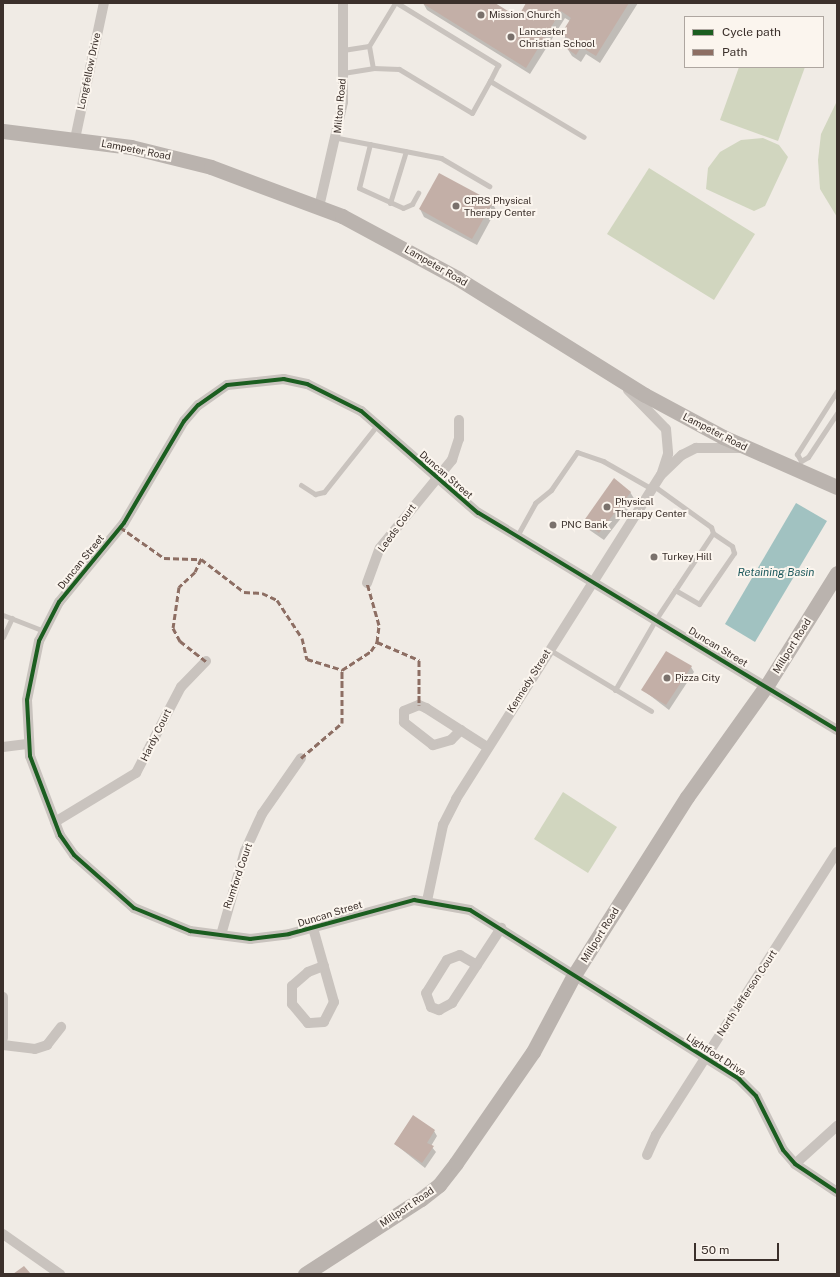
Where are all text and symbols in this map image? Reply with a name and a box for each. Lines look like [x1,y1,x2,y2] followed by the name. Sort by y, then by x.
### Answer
[489,9,560,21] place label: Mission Church
[476,10,486,20] marker: Mission Church
[684,16,824,68] legend
[519,25,595,48] place label: Lancaster Christian School
[722,25,781,39] text: Cycle path
[75,31,103,111] street label: Longfellow Drive
[506,32,516,42] marker: Lancaster Christian School
[722,45,748,59] text: Path
[332,78,348,134] street label: Milton Road
[100,137,172,163] street label: Lampeter Road
[464,194,536,218] place label: CPRS Physical Therapy Center
[451,201,461,211] marker: CPRS Physical Therapy Center
[402,243,470,289] street label: Lampeter Road
[681,411,749,453] street label: Lampeter Road
[417,449,475,501] street label: Duncan Street
[615,495,687,518] place label: Physical Therapy Center
[376,502,418,554] street label: Leeds Court
[602,502,612,512] marker: Physical Therapy Center
[561,519,608,531] place label: PNC Bank
[548,520,558,530] marker: PNC Bank
[55,532,107,592] street label: Duncan Street
[662,551,712,563] place label: Turkey Hill
[649,552,659,562] marker: Turkey Hill
[738,565,814,579] water label: Retaining Basin
[770,616,814,676] street label: Millport Road
[686,625,750,669] street label: Duncan Street
[505,647,553,715] street label: Kennedy Street
[675,672,720,684] place label: Pizza City
[662,673,672,683] marker: Pizza City
[138,707,174,763] street label: Hardy Court
[221,842,255,910] street label: Rumford Court
[296,898,364,930] street label: Duncan Street
[578,905,622,965] street label: Millport Road
[715,948,779,1038] street label: North Jefferson Court
[684,1031,748,1079] street label: Lightfoot Drive
[378,1185,436,1229] street label: Millport Road
[696,1235,781,1261] scale bar
[701,1243,729,1257] text: 50 m

